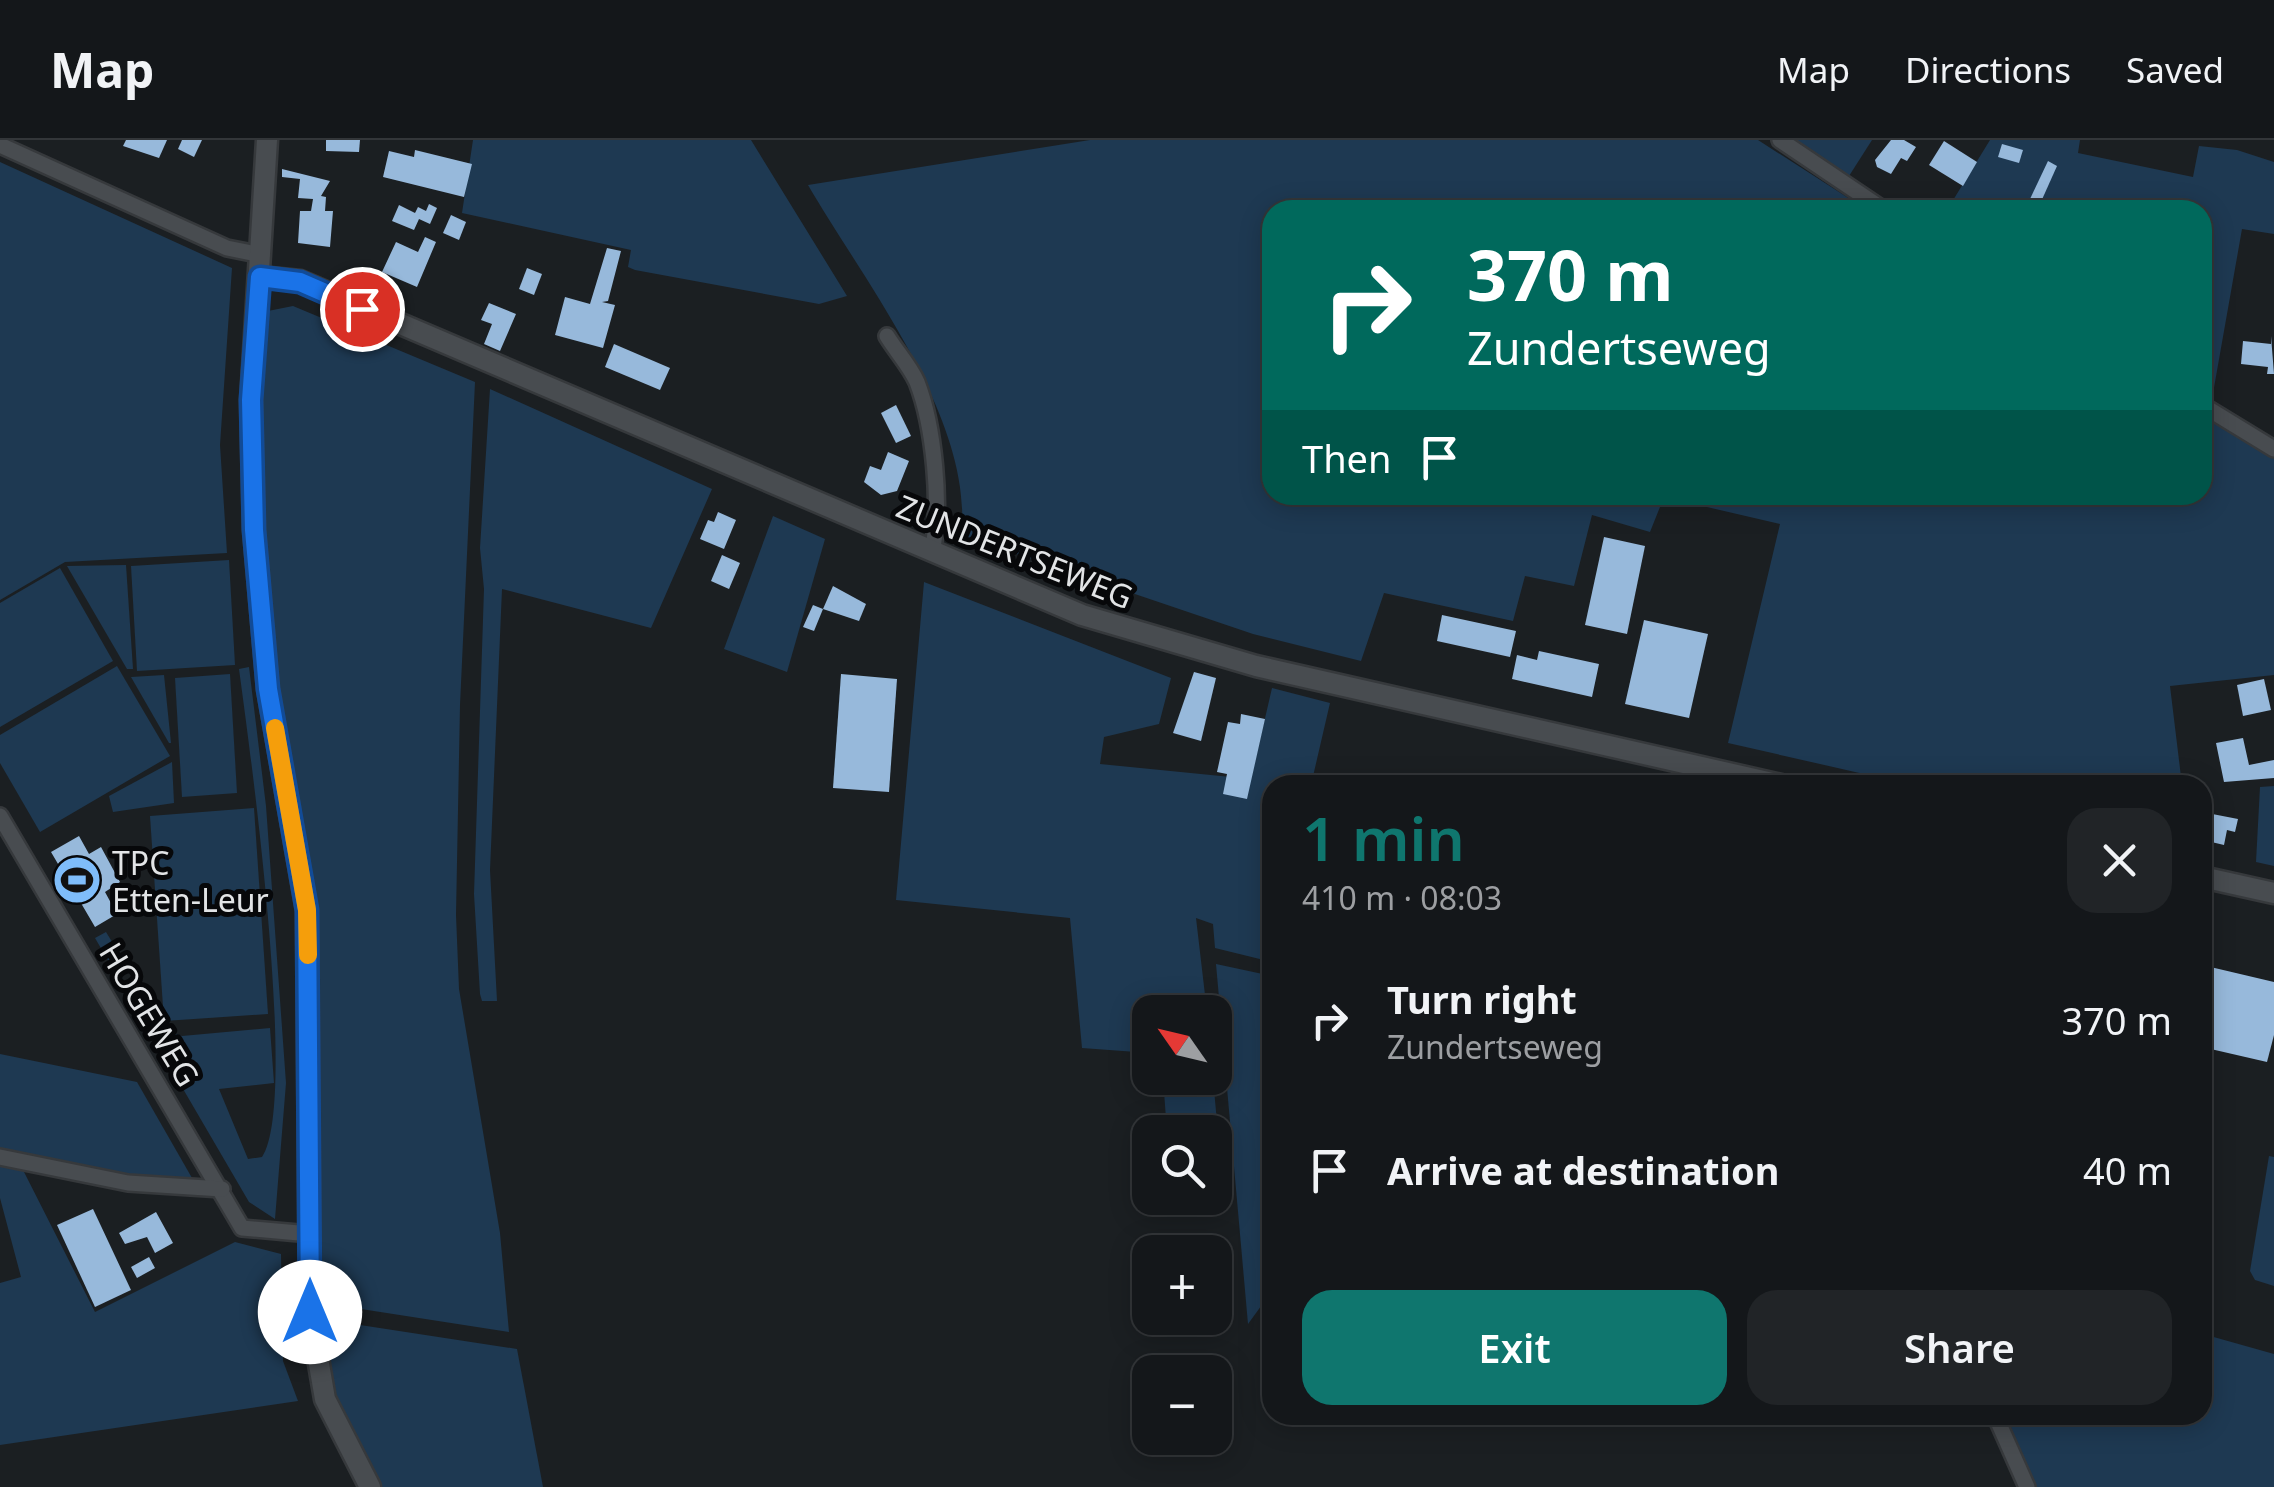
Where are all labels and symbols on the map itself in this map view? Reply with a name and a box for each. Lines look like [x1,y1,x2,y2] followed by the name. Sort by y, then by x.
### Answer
[320,267,405,352] pin
[891,484,1139,618] street label: ZUNDERTSEWEG
[112,841,269,921] place label: TPC Etten-Leur
[51,854,103,906] sports icon: TPC Etten-Leur
[90,934,210,1094] street label: HOGEWEG
[1132,995,1232,1095] north arrow
[258,1260,362,1364] position arrow

